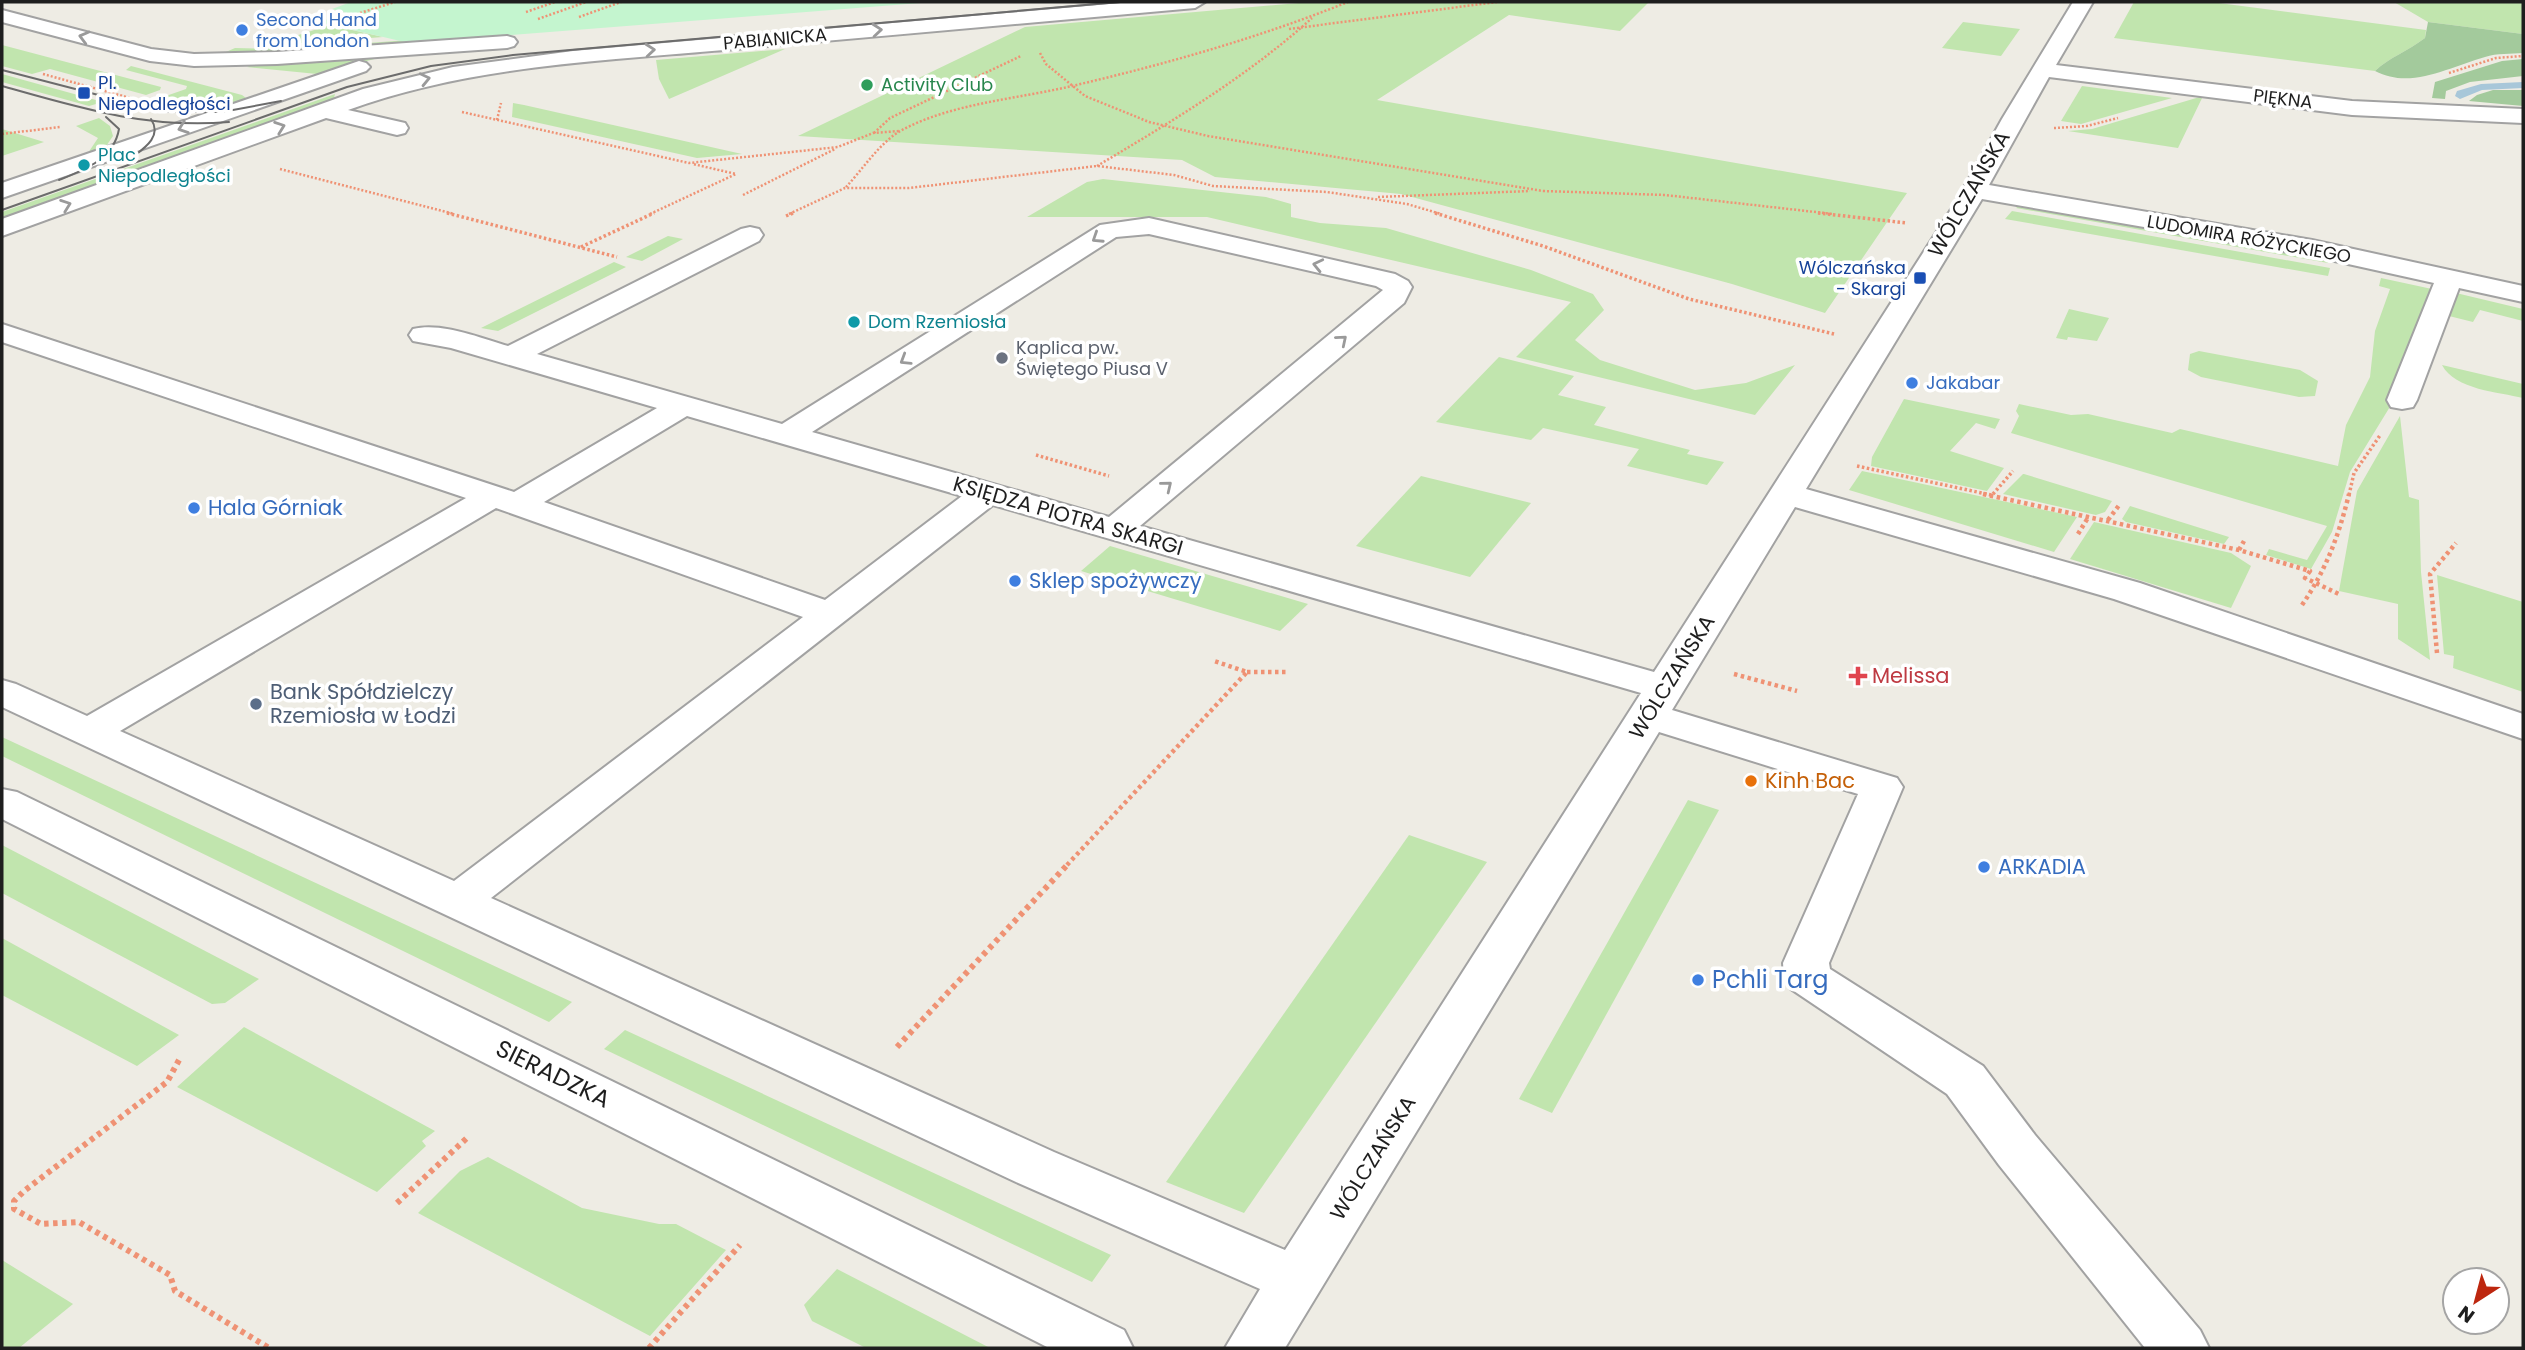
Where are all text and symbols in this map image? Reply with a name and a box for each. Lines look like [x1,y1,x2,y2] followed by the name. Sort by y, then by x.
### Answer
[256,7,377,53] place label: Second Hand from London
[234,22,250,38] marker: Second Hand from London
[722,22,828,55] street label: PABIANICKA
[872,23,883,38] one-way arrow
[79,31,91,46] one-way arrow
[645,43,656,58] one-way arrow
[98,70,231,116] place label: Pl. Niepodległości
[881,72,993,97] place label: Activity Club
[419,73,431,87] one-way arrow
[859,77,875,93] marker: Activity Club
[2252,82,2314,115] street label: PIĘKNA
[76,85,92,101] marker: Pl. Niepodległości
[177,120,190,134] one-way arrow
[273,121,285,135] one-way arrow
[1921,125,2017,262] street label: WÓLCZAŃSKA
[98,142,231,188] place label: Plac Niepodległości
[76,157,92,173] marker: Plac Niepodległości
[59,199,71,213] one-way arrow
[2145,208,2353,269] street label: LUDOMIRA RÓŻYCKIEGO
[1092,230,1105,243] one-way arrow
[1799,255,1906,301] place label: Wólczańska - Skargi
[1312,258,1324,273] one-way arrow
[1912,270,1928,286] marker: Wólczańska - Skargi
[868,309,1006,334] place label: Dom Rzemiosła
[846,314,862,330] marker: Dom Rzemiosła
[1016,335,1168,381] place label: Kaplica pw. Świętego Piusa V
[1333,336,1346,348] one-way arrow
[994,350,1010,366] marker: Kaplica pw. Świętego Piusa V
[900,352,913,365] one-way arrow
[1926,370,2000,395] place label: Jakabar
[1904,375,1920,391] marker: Jakabar
[950,469,1186,562] street label: KSIĘDZA PIOTRA SKARGI
[1159,482,1172,494] one-way arrow
[208,493,343,522] place label: Hala Górniak
[186,500,202,516] marker: Hala Górniak
[1029,566,1202,595] place label: Sklep spożywczy
[1007,573,1023,589] marker: Sklep spożywczy
[1622,609,1721,744] street label: WÓLCZAŃSKA
[1872,661,1950,690] place label: Melissa
[1850,668,1866,684] marker: Melissa
[270,677,456,730] place label: Bank Spółdzielczy Rzemiosła w Łodzi
[248,696,264,712] marker: Bank Spółdzielczy Rzemiosła w Łodzi
[1765,766,1855,795] place label: Kinh Bac
[1743,773,1759,789] marker: Kinh Bac
[1998,852,2086,881] place label: ARKADIA
[1976,859,1992,875] marker: ARKADIA
[1712,963,1828,996] place label: Pchli Targ
[1690,972,1706,988] marker: Pchli Targ
[490,1032,616,1115] street label: SIERADZKA
[1323,1090,1422,1225] street label: WÓLCZAŃSKA
[2441,1266,2511,1336] north arrow
[2453,1299,2480,1329] text: N

